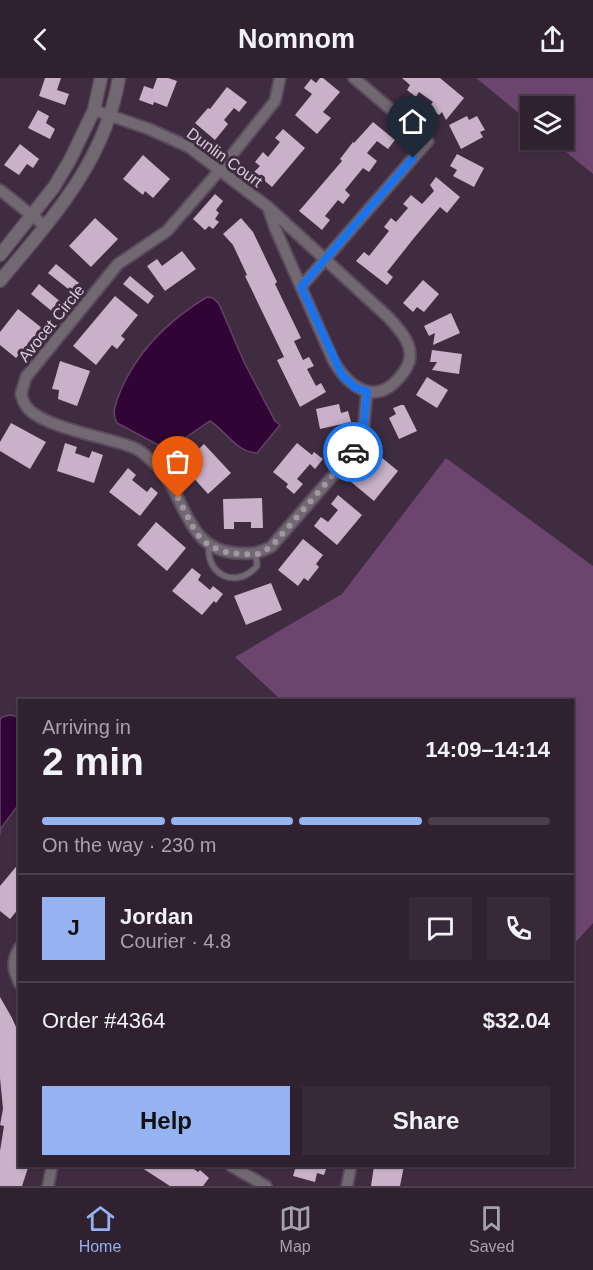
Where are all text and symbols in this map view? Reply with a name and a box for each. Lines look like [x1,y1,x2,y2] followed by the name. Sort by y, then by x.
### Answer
[24,23,57,56] icon: back
[536,23,569,56] icon: share
[238,24,355,54] text: Nomnom
[387,96,438,158] pin
[520,96,574,150] map controls
[520,96,574,150] button: layers
[396,105,429,138] icon: home
[184,124,266,191] street label: Dunlin Court
[15,281,88,365] street label: Avocet Circle
[323,422,383,482] courier
[152,436,203,498] pin
[337,436,370,469] icon: car
[161,445,194,478] icon: bag
[42,716,131,738] text: Arriving in
[425,737,550,762] text: 14:09–14:14
[42,740,144,783] text: 2 min
[42,834,217,856] text: On the way · 230 m
[409,897,472,960] button: chat
[487,897,550,960] button: phone
[120,904,193,929] text: Jordan
[67,915,80,940] text: J
[120,930,231,952] text: Courier · 4.8
[42,1008,166,1033] text: Order #4364
[483,1008,550,1033] text: $32.04
[42,1086,290,1155] button: Help
[302,1086,550,1155] button: Share
[79,1202,121,1256] tab: Home
[279,1202,312,1256] tab: Map
[469,1202,514,1256] tab: Saved

